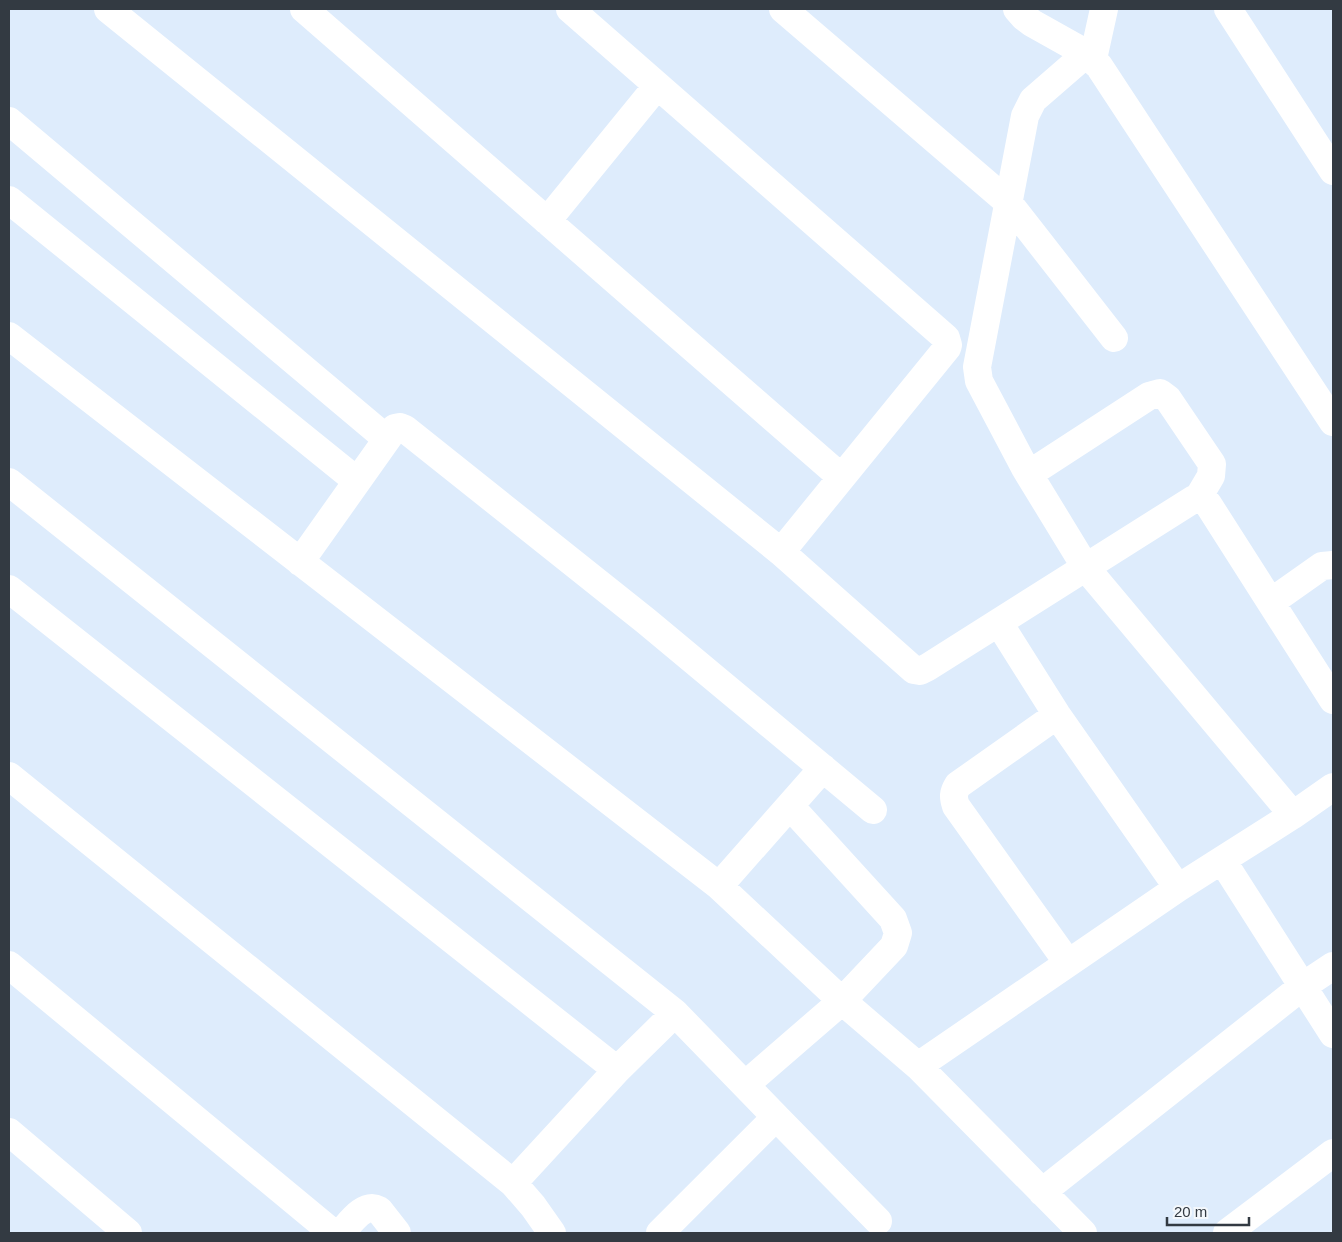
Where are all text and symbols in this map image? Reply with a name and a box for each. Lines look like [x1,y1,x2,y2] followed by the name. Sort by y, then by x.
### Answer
[1167,1194,1250,1226] scale bar
[1174,1203,1207,1220] text: 20 m

